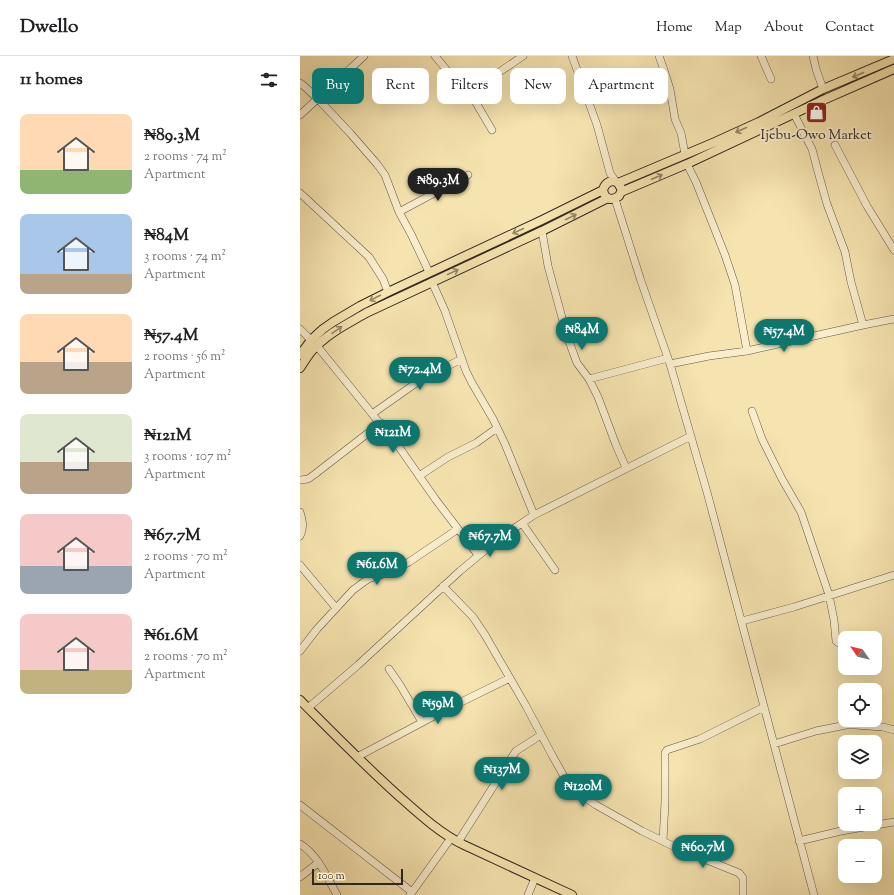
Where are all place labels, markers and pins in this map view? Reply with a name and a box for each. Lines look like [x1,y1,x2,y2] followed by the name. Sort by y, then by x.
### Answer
[803,99,829,125] shop icon: Ijebu-Owo Market
[761,126,872,146] place label: Ijebu-Owo Market
[405,168,471,202] pin: ₦89.3M
[558,317,606,351] pin: ₦84M
[751,319,817,353] pin: ₦57.4M
[387,357,453,391] pin: ₦72.4M
[365,420,421,454] pin: ₦121M
[457,524,523,558] pin: ₦67.7M
[344,552,410,586] pin: ₦61.6M
[414,691,462,725] pin: ₦59M
[474,757,530,791] pin: ₦137M
[555,774,611,808] pin: ₦120M
[670,835,736,869] pin: ₦60.7M

